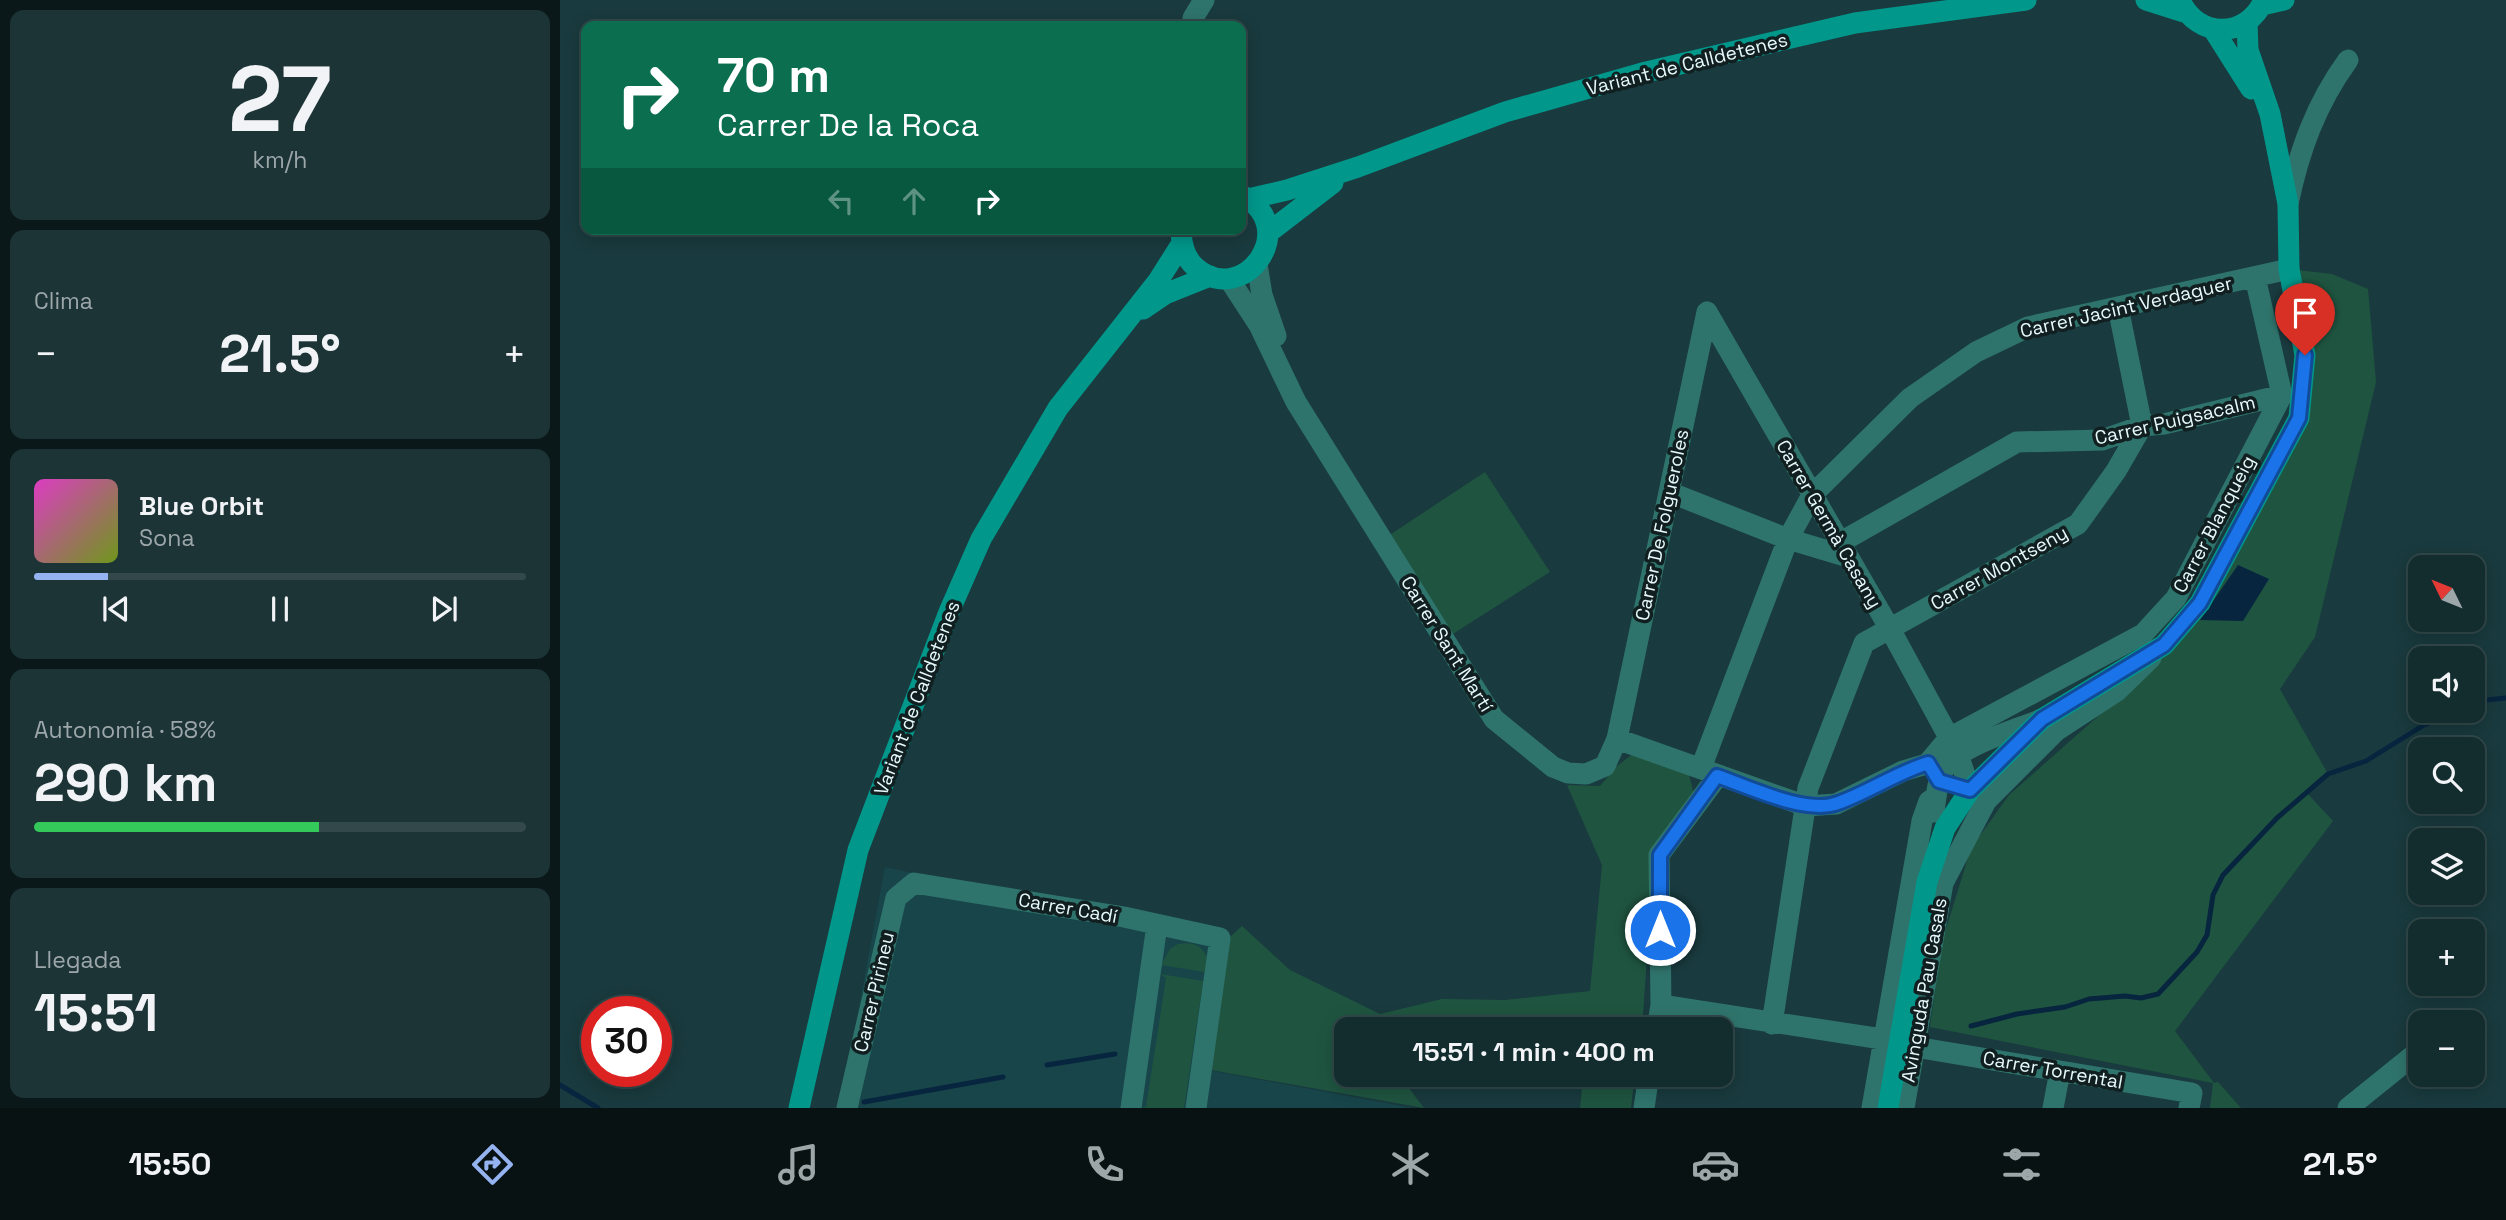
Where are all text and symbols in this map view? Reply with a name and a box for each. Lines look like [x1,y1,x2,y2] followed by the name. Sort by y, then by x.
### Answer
[1584,27,1790,101] street label: Variant de Calldetenes
[228,41,332,158] text: 27
[717,44,830,106] text: 70 m
[602,49,693,140] icon: right
[717,105,979,145] text: Carrer De la Roca
[253,145,307,175] text: km/h
[822,182,860,220] icon: left
[895,182,933,220] icon: ahead
[968,182,1006,220] icon: right
[2018,270,2234,344] street label: Carrer Jacint Verdaguer
[2275,283,2335,355] pin
[34,286,93,316] text: Clima
[2286,294,2324,332] icon: arrive
[219,321,341,387] text: 21.5°
[34,330,58,378] text: −
[502,330,526,378] text: +
[2092,389,2258,451] street label: Carrer Puigsacalm
[1629,427,1695,623] street label: Carrer De Folgueroles
[1771,435,1887,613] street label: Carrer Germà Casany
[2167,451,2261,597] street label: Carrer Blanqueig
[139,489,264,523] text: Blue Orbit
[1926,520,2072,616] street label: Carrer Montseny
[139,523,195,553] text: Sona
[2408,555,2485,632] north arrow
[2408,555,2485,1087] map controls
[1395,571,1499,717] street label: Carrer Sant Martí
[97,590,135,628] icon: previous
[261,590,299,628] icon: pause
[425,590,463,628] icon: next
[868,597,966,799] street label: Variant de Calldetenes
[2408,646,2485,723] button: sound
[34,715,216,745] text: Autonomía · 58%
[2408,737,2485,814] button: search
[34,750,217,816] text: 290 km
[2408,828,2485,905] button: layers
[1017,887,1120,929] street label: Carrer Cadí
[1623,893,1697,967] position arrow
[1895,896,1953,1084] street label: Avinguda Pau Casals
[2408,919,2485,996] button: +
[848,929,900,1055] street label: Carrer Pirineu
[34,945,122,975] text: Llegada
[34,980,158,1046] text: 15:51
[581,996,672,1087] speed limit sign: 30
[2408,1010,2485,1087] button: −
[1412,1035,1655,1069] text: 15:51 · 1 min · 400 m
[1981,1045,2125,1095] street label: Carrer Torrental
[468,1140,517,1189] icon: directions
[774,1140,823,1189] icon: music
[1080,1140,1129,1189] icon: phone
[1386,1140,1435,1189] icon: climate
[1691,1140,1740,1189] icon: car
[1997,1140,2046,1189] icon: filters
[128,1144,212,1184] text: 15:50
[2303,1144,2378,1184] text: 21.5°

